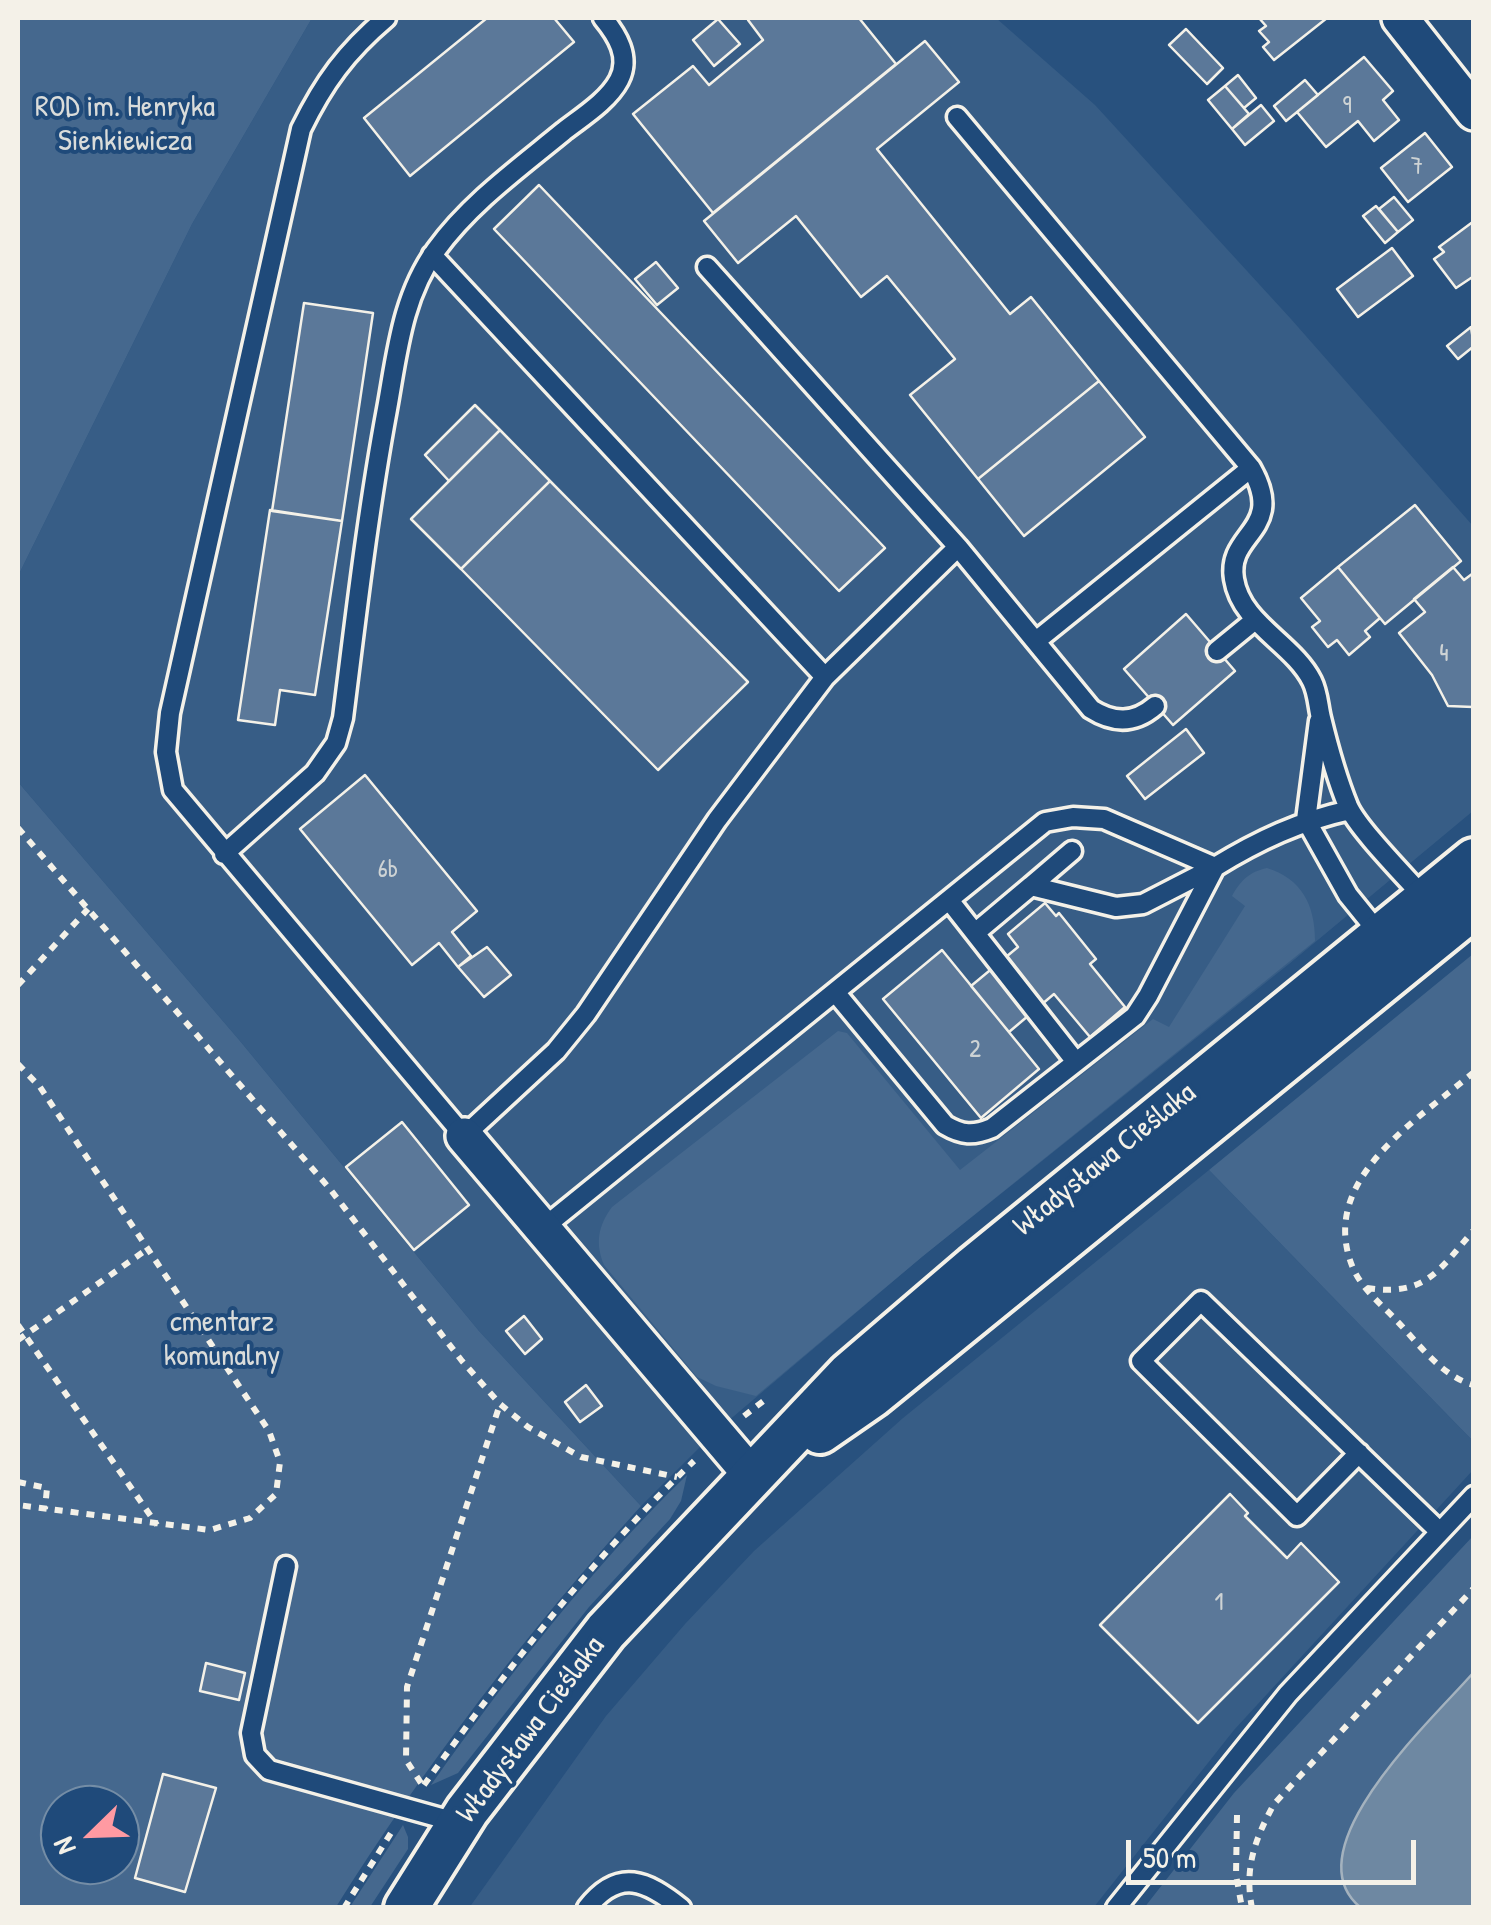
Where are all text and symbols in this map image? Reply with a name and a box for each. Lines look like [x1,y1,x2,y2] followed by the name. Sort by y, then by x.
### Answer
[35,90,215,160] park label: ROD im. Henryka Sienkiewicza
[1342,91,1352,121] house number: 9
[1411,152,1423,182] house number: 7
[1439,639,1449,669] house number: 4
[378,855,398,885] house number: 6b
[969,1035,981,1065] house number: 2
[1007,1076,1203,1244] street label: Władysława Cieślaka
[164,1305,280,1376] park label: cmentarz komunalny
[1214,1588,1224,1618] house number: 1
[449,1630,613,1830] street label: Władysława Cieślaka
[40,1785,140,1885] north arrow
[1131,1820,1421,1882] scale bar
[44,1832,85,1860] text: N
[1143,1837,1196,1877] text: 50 m

